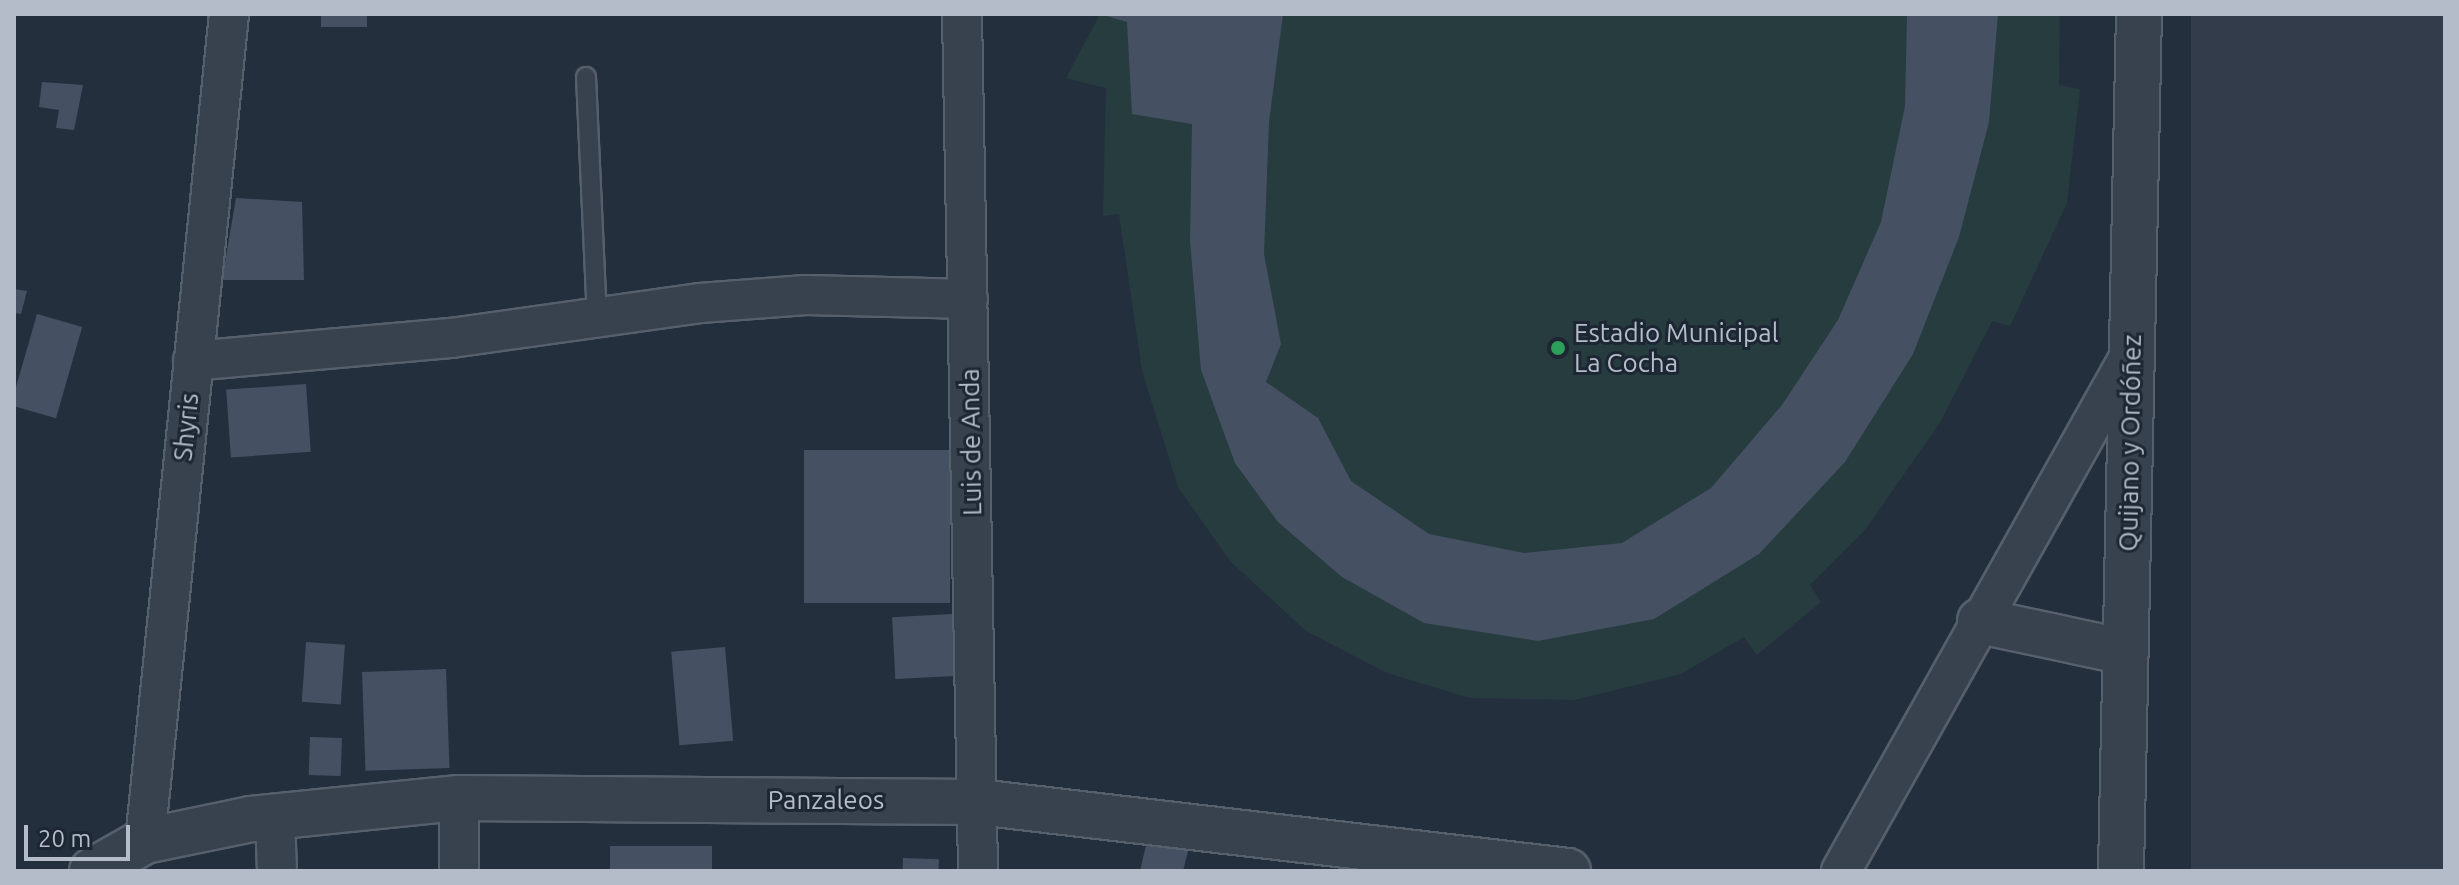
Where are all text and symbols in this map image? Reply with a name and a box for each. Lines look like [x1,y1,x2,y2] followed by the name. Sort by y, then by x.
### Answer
[1574,317,1778,378] place label: Estadio Municipal La Cocha
[2113,334,2147,552] street label: Quijano y Ordóñez
[1549,339,1567,357] marker: Estadio Municipal La Cocha
[954,368,988,516] street label: Luis de Anda
[167,391,205,463] street label: Shyris
[768,784,884,816] street label: Panzaleos
[28,809,134,859] scale bar
[38,825,91,852] text: 20 m

